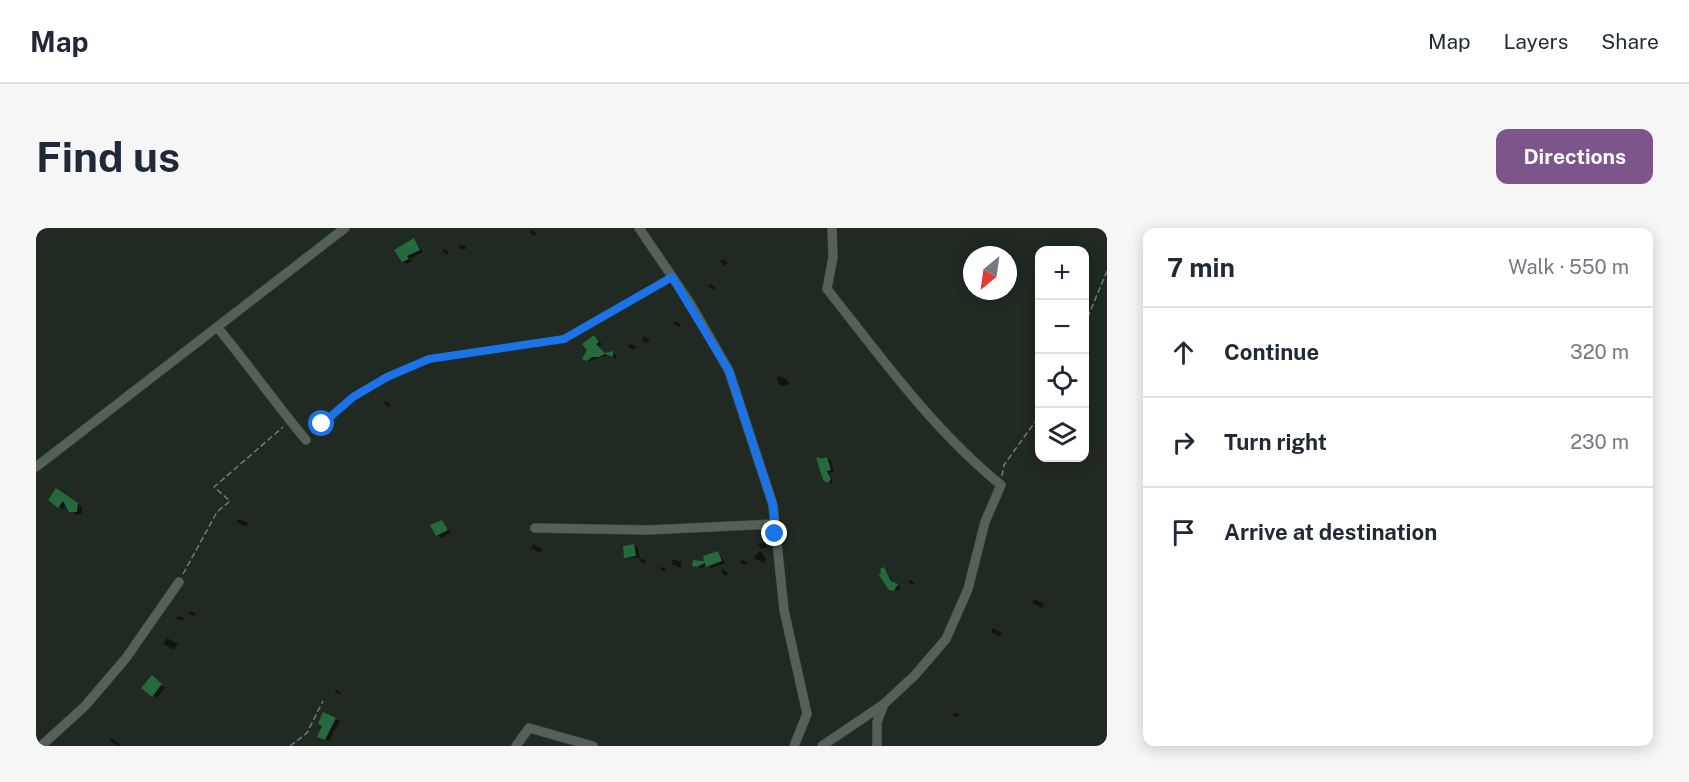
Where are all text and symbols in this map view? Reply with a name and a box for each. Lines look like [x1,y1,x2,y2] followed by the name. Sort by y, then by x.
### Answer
[30,25,89,58] text: Map
[1428,29,1471,54] text: Map
[1504,29,1568,54] text: Layers
[1601,29,1659,54] text: Share
[1496,129,1653,184] button: Directions
[36,132,180,181] text: Find us
[963,246,1017,300] north arrow
[1035,246,1089,462] map controls
[1035,246,1089,300] button: +
[1167,252,1235,283] text: 7 min
[1508,255,1629,279] text: Walk · 550 m
[1035,300,1089,354] button: −
[1167,336,1200,369] icon: ahead
[1224,339,1319,365] text: Continue
[1570,340,1629,364] text: 320 m
[1035,354,1089,408] button: locate
[1035,408,1089,462] button: layers
[308,410,334,436] route start
[1167,426,1200,459] icon: right
[1224,429,1327,455] text: Turn right
[1570,430,1629,454] text: 230 m
[1167,516,1200,549] icon: arrive
[1224,519,1437,545] text: Arrive at destination
[761,520,787,546] route end

